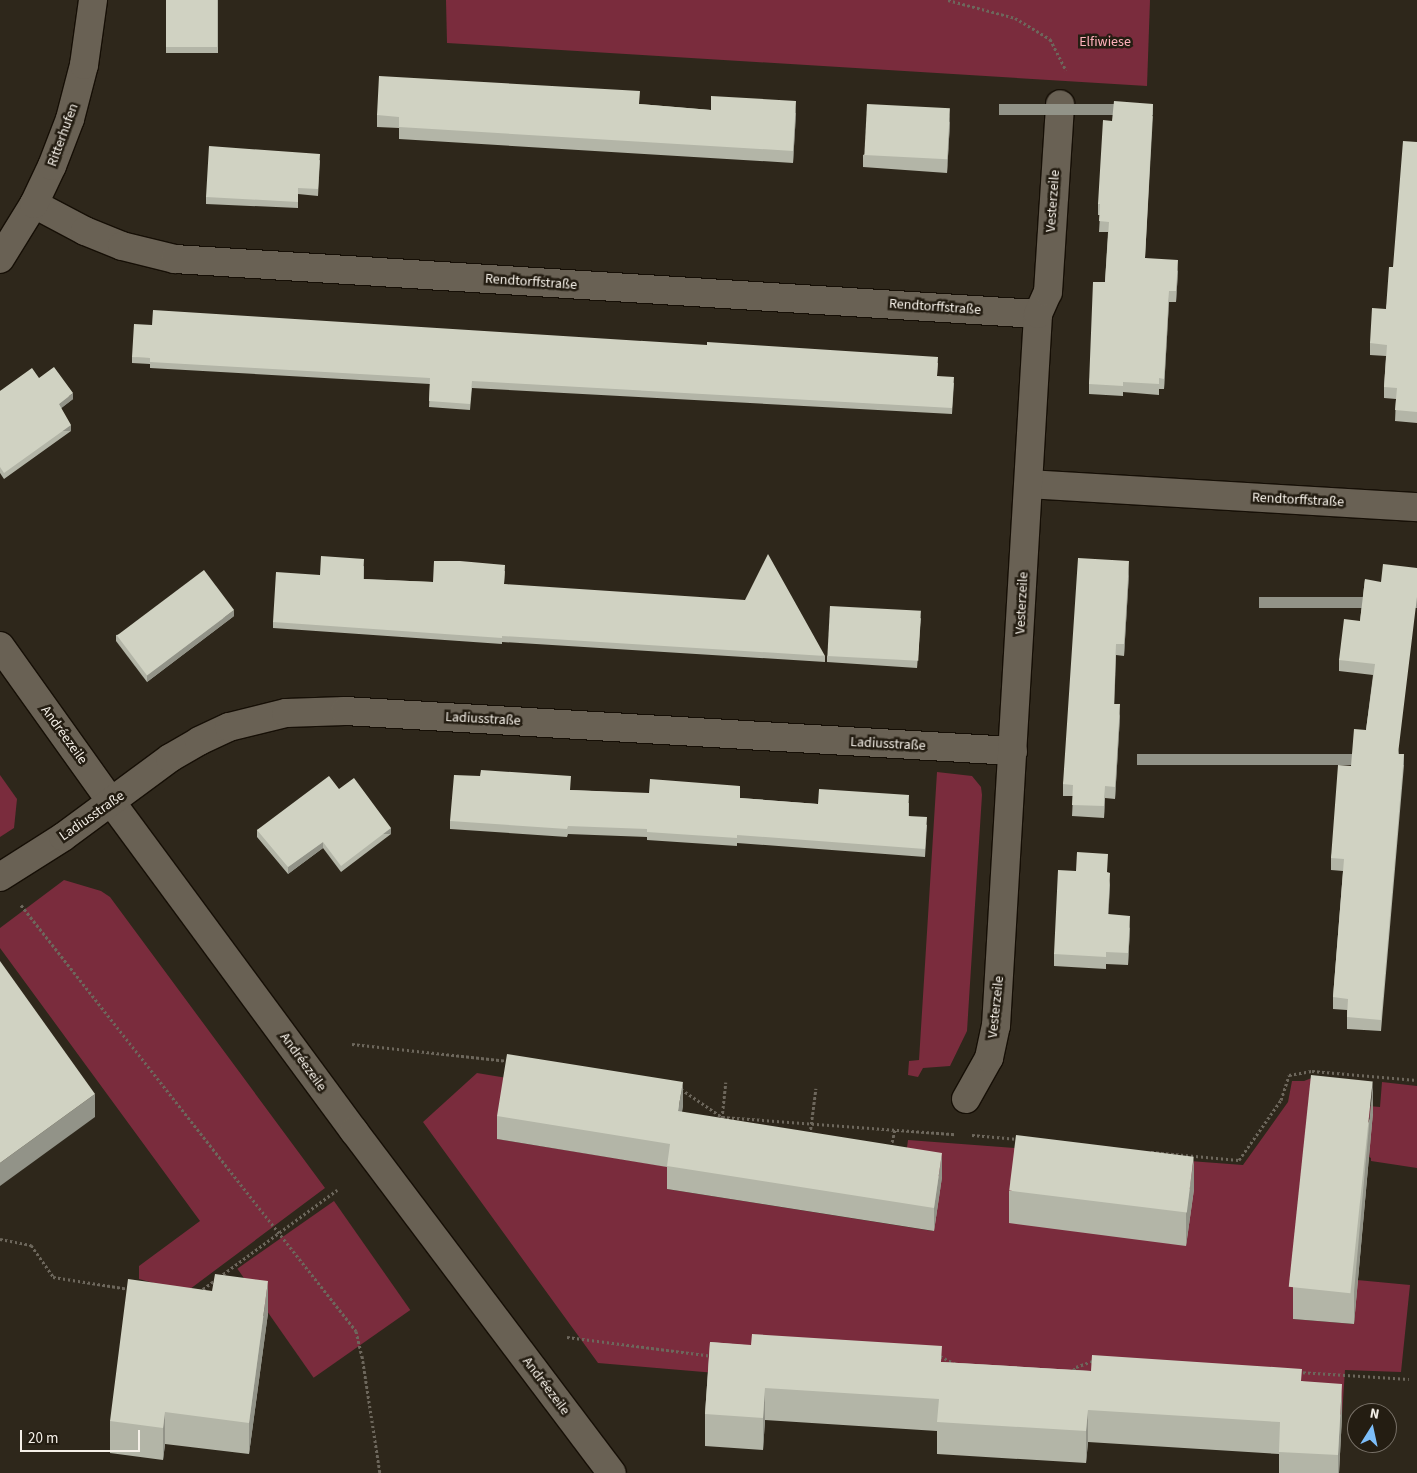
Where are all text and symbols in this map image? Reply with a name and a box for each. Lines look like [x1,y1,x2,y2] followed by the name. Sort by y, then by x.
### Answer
[1079,34,1131,50] park label: Elfiwiese
[44,101,82,169] street label: Ritterhufen
[1042,169,1064,233] street label: Vesterzeile
[484,270,578,294] street label: Rendtorffstraße
[888,295,982,319] street label: Rendtorffstraße
[1252,489,1344,511] street label: Rendtorffstraße
[1012,571,1032,635] street label: Vesterzeile
[37,702,91,768] street label: Andréezeile
[445,709,521,729] street label: Ladiusstraße
[850,734,926,754] street label: Ladiusstraße
[56,787,128,845] street label: Ladiusstraße
[984,975,1008,1039] street label: Vesterzeile
[276,1029,330,1095] street label: Andréezeile
[519,1354,573,1418] street label: Andréezeile
[1347,1403,1397,1453] north arrow
[1368,1404,1381,1425] text: N
[22,1420,142,1452] scale bar
[28,1428,58,1449] text: 20 m

